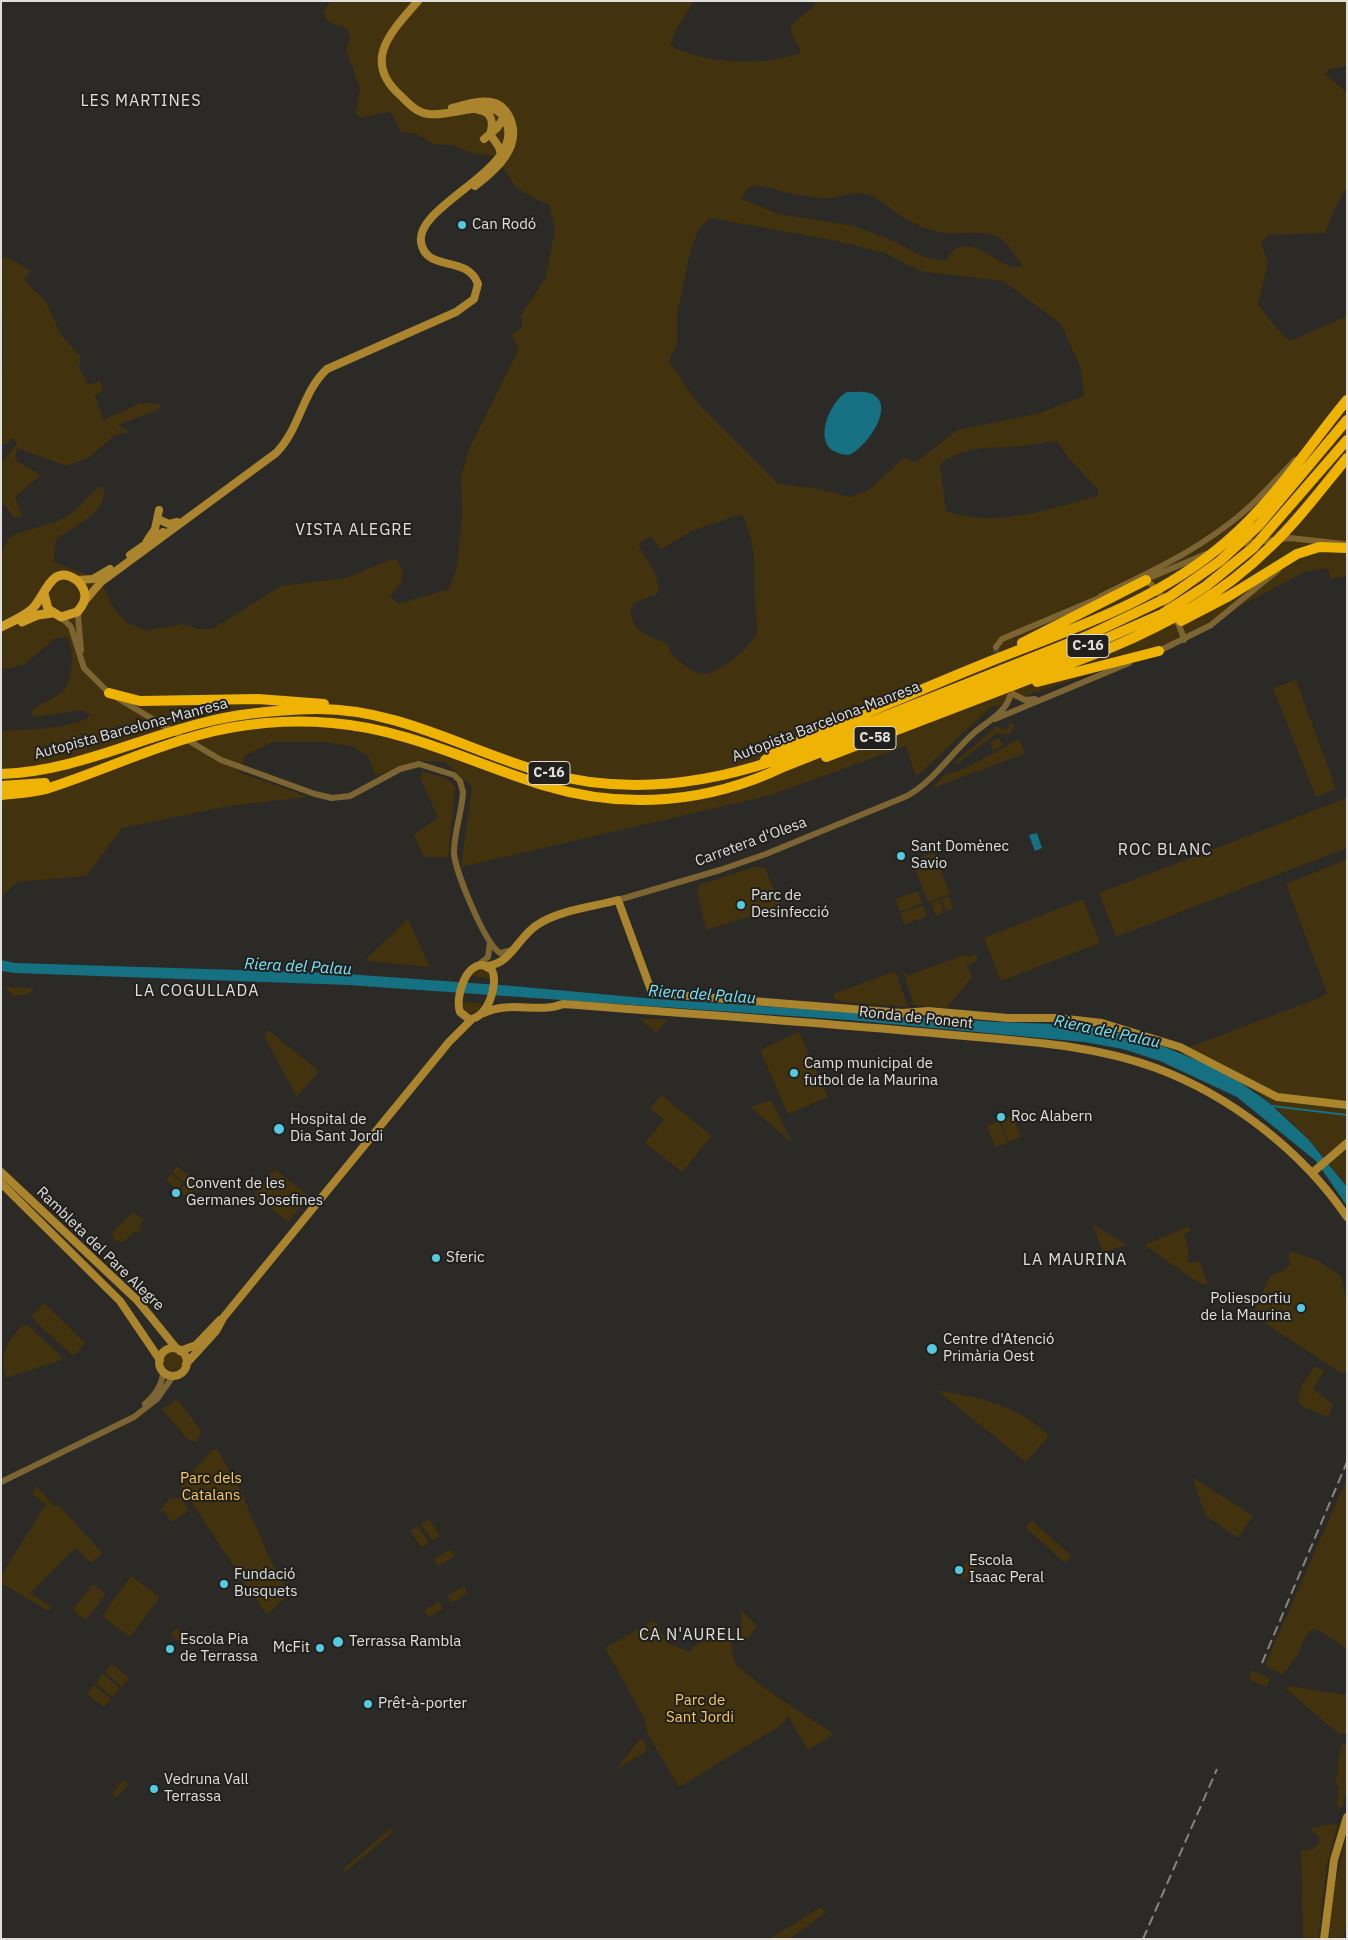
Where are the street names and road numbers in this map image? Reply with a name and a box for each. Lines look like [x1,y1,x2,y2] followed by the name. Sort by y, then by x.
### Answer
[1067,634,1109,658] road number: C-16
[730,678,922,766] street label: Autopista Barcelona-Manresa
[32,694,230,764] street label: Autopista Barcelona-Manresa
[854,726,896,750] road number: C-58
[528,761,570,784] road number: C-16
[693,813,809,871] street label: Carretera d'Olesa
[858,1003,974,1033] street label: Ronda de Ponent
[32,1183,168,1315] street label: Rambleta del Pare Alegre

